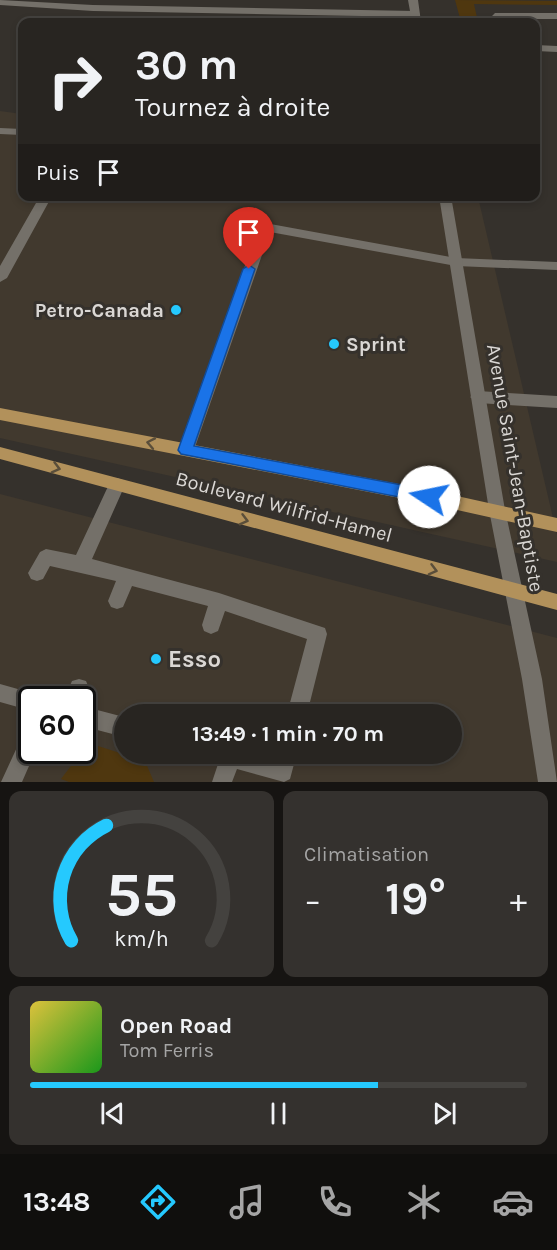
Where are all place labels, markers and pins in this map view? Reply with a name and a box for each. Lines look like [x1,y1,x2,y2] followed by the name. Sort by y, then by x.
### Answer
[223,207,274,269] pin
[35,299,164,322] place label: Petro-Canada
[169,303,183,317] marker: Petro-Canada
[346,333,406,356] place label: Sprint
[327,337,341,351] marker: Sprint
[168,645,221,673] place label: Esso
[149,652,163,666] marker: Esso

